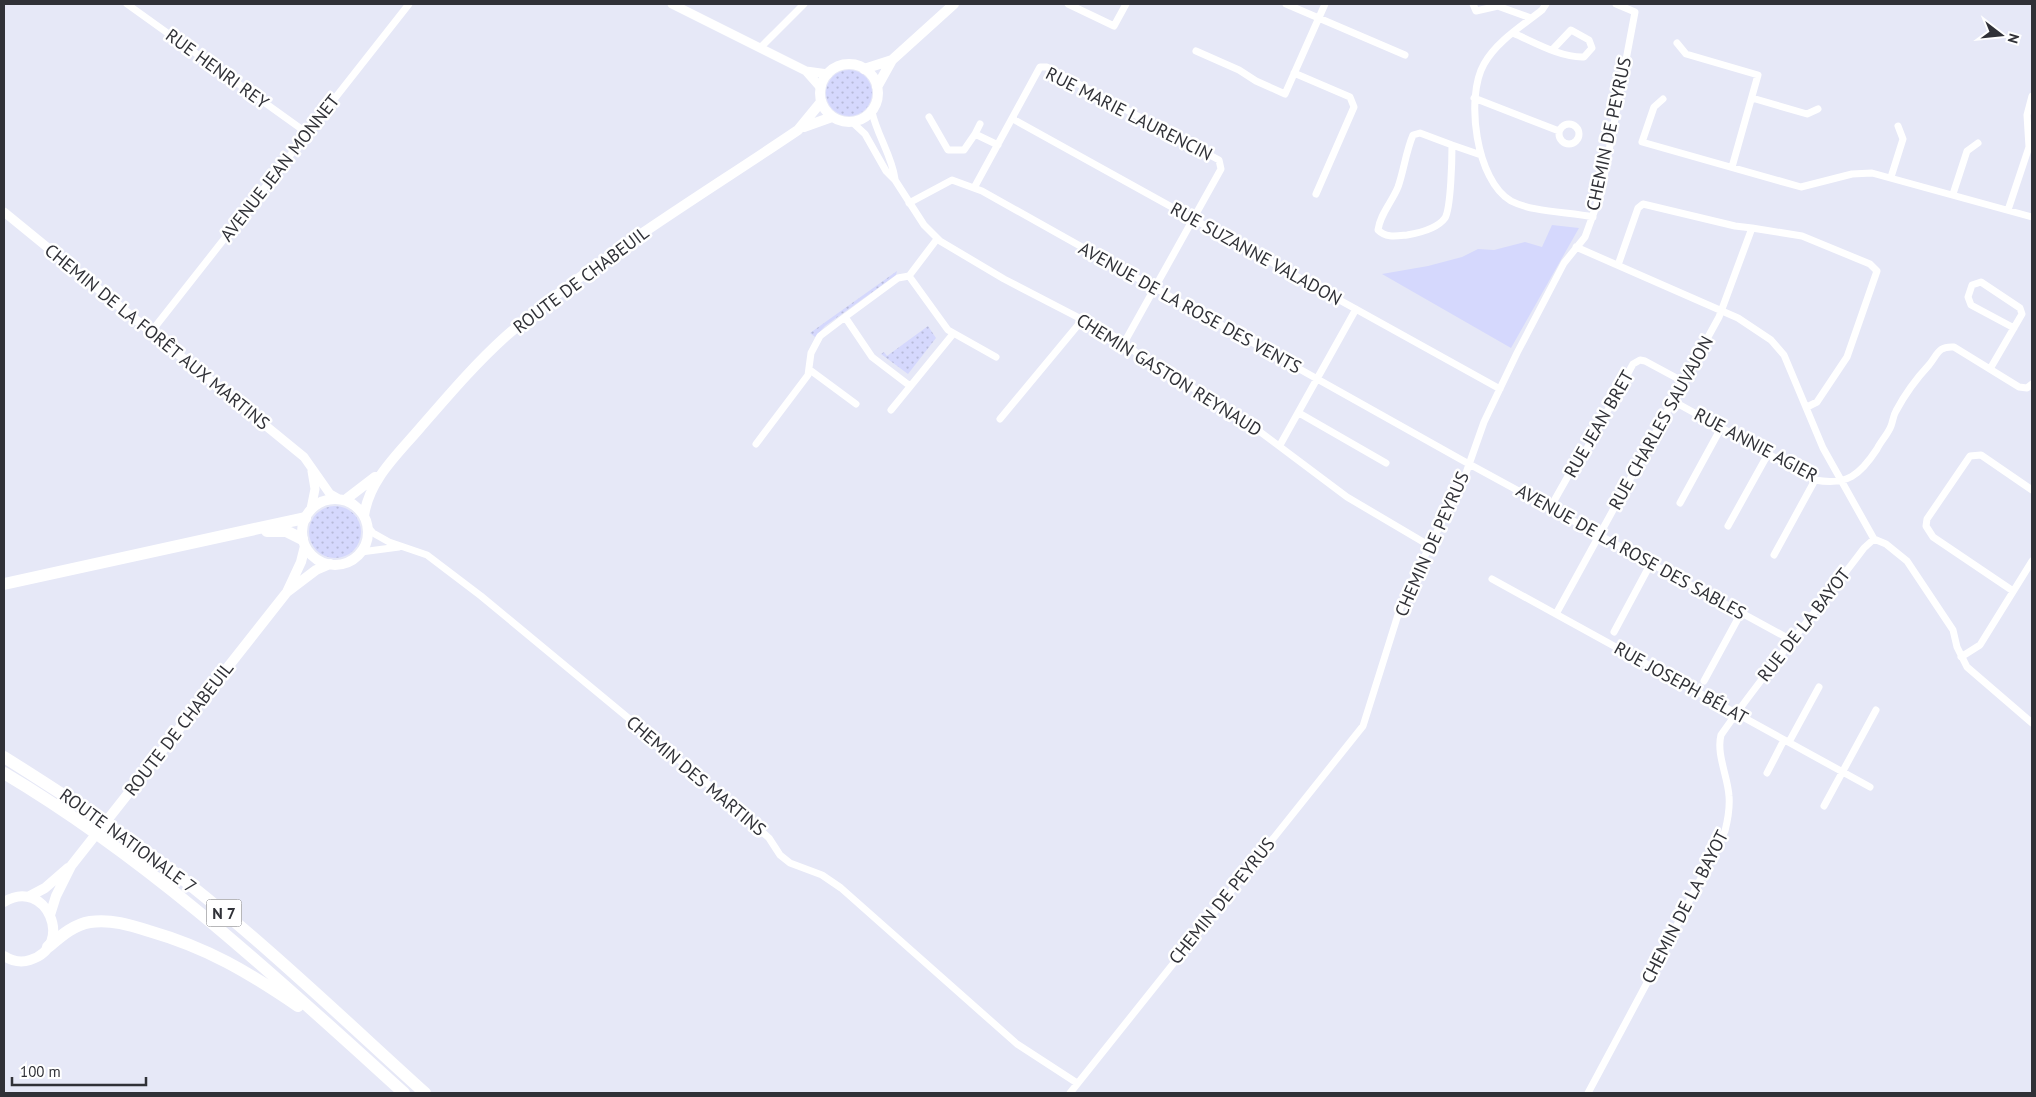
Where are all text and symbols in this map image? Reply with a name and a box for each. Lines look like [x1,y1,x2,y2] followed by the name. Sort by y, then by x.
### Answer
[1976,10,2026,60] north arrow
[161,23,273,114] street label: RUE HENRI REY
[2004,32,2023,45] text: N
[1581,55,1636,213] street label: CHEMIN DE PEYRUS
[1042,62,1216,166] street label: RUE MARIE LAURENCIN
[215,89,344,246] street label: AVENUE JEAN MONNET
[1167,197,1346,310] street label: RUE SUZANNE VALADON
[508,221,653,338] street label: ROUTE DE CHABEUIL
[1075,237,1306,379] street label: AVENUE DE LA ROSE DES VENTS
[40,239,275,435] street label: CHEMIN DE LA FORÊT AUX MARTINS
[1072,308,1266,441] street label: CHEMIN GASTON REYNAUD
[1603,332,1718,514] street label: RUE CHARLES SAUVAJON
[1559,366,1639,482] street label: RUE JEAN BRET
[1690,402,1822,487] street label: RUE ANNIE AGIER
[1389,468,1474,620] street label: CHEMIN DE PEYRUS
[1512,479,1750,624] street label: AVENUE DE LA ROSE DES SABLES
[1752,563,1855,686] street label: RUE DE LA BAYOT
[1610,636,1752,729] street label: RUE JOSEPH BÉLAT
[119,657,238,800] street label: ROUTE DE CHABEUIL
[622,710,771,841] street label: CHEMIN DES MARTINS
[55,783,201,898] street label: ROUTE NATIONALE 7
[1636,826,1733,987] street label: CHEMIN DE LA BAYOT
[1163,833,1280,969] street label: CHEMIN DE PEYRUS
[206,900,242,926] road number: N 7
[12,1054,146,1086] scale bar
[20,1062,61,1081] text: 100 m

